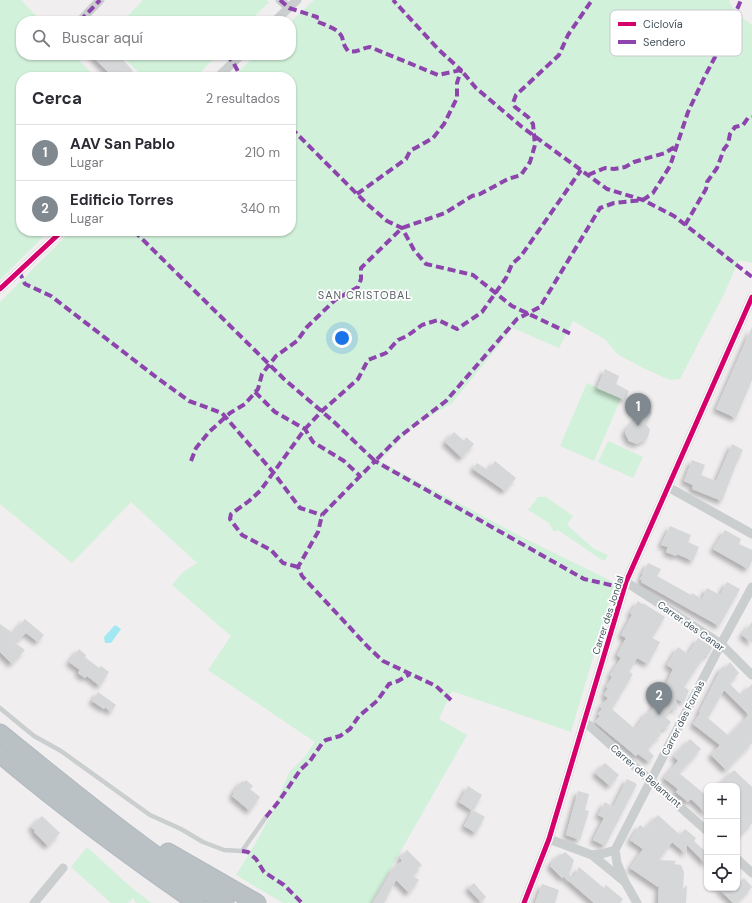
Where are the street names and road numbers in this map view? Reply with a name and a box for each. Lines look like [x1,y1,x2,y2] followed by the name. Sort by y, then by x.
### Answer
[589,574,627,656] street label: Carrer des Jondal
[655,598,727,654] street label: Carrer des Canar
[658,678,708,758] street label: Carrer des Fornàs
[608,742,684,811] street label: Carrer de Belamunt

